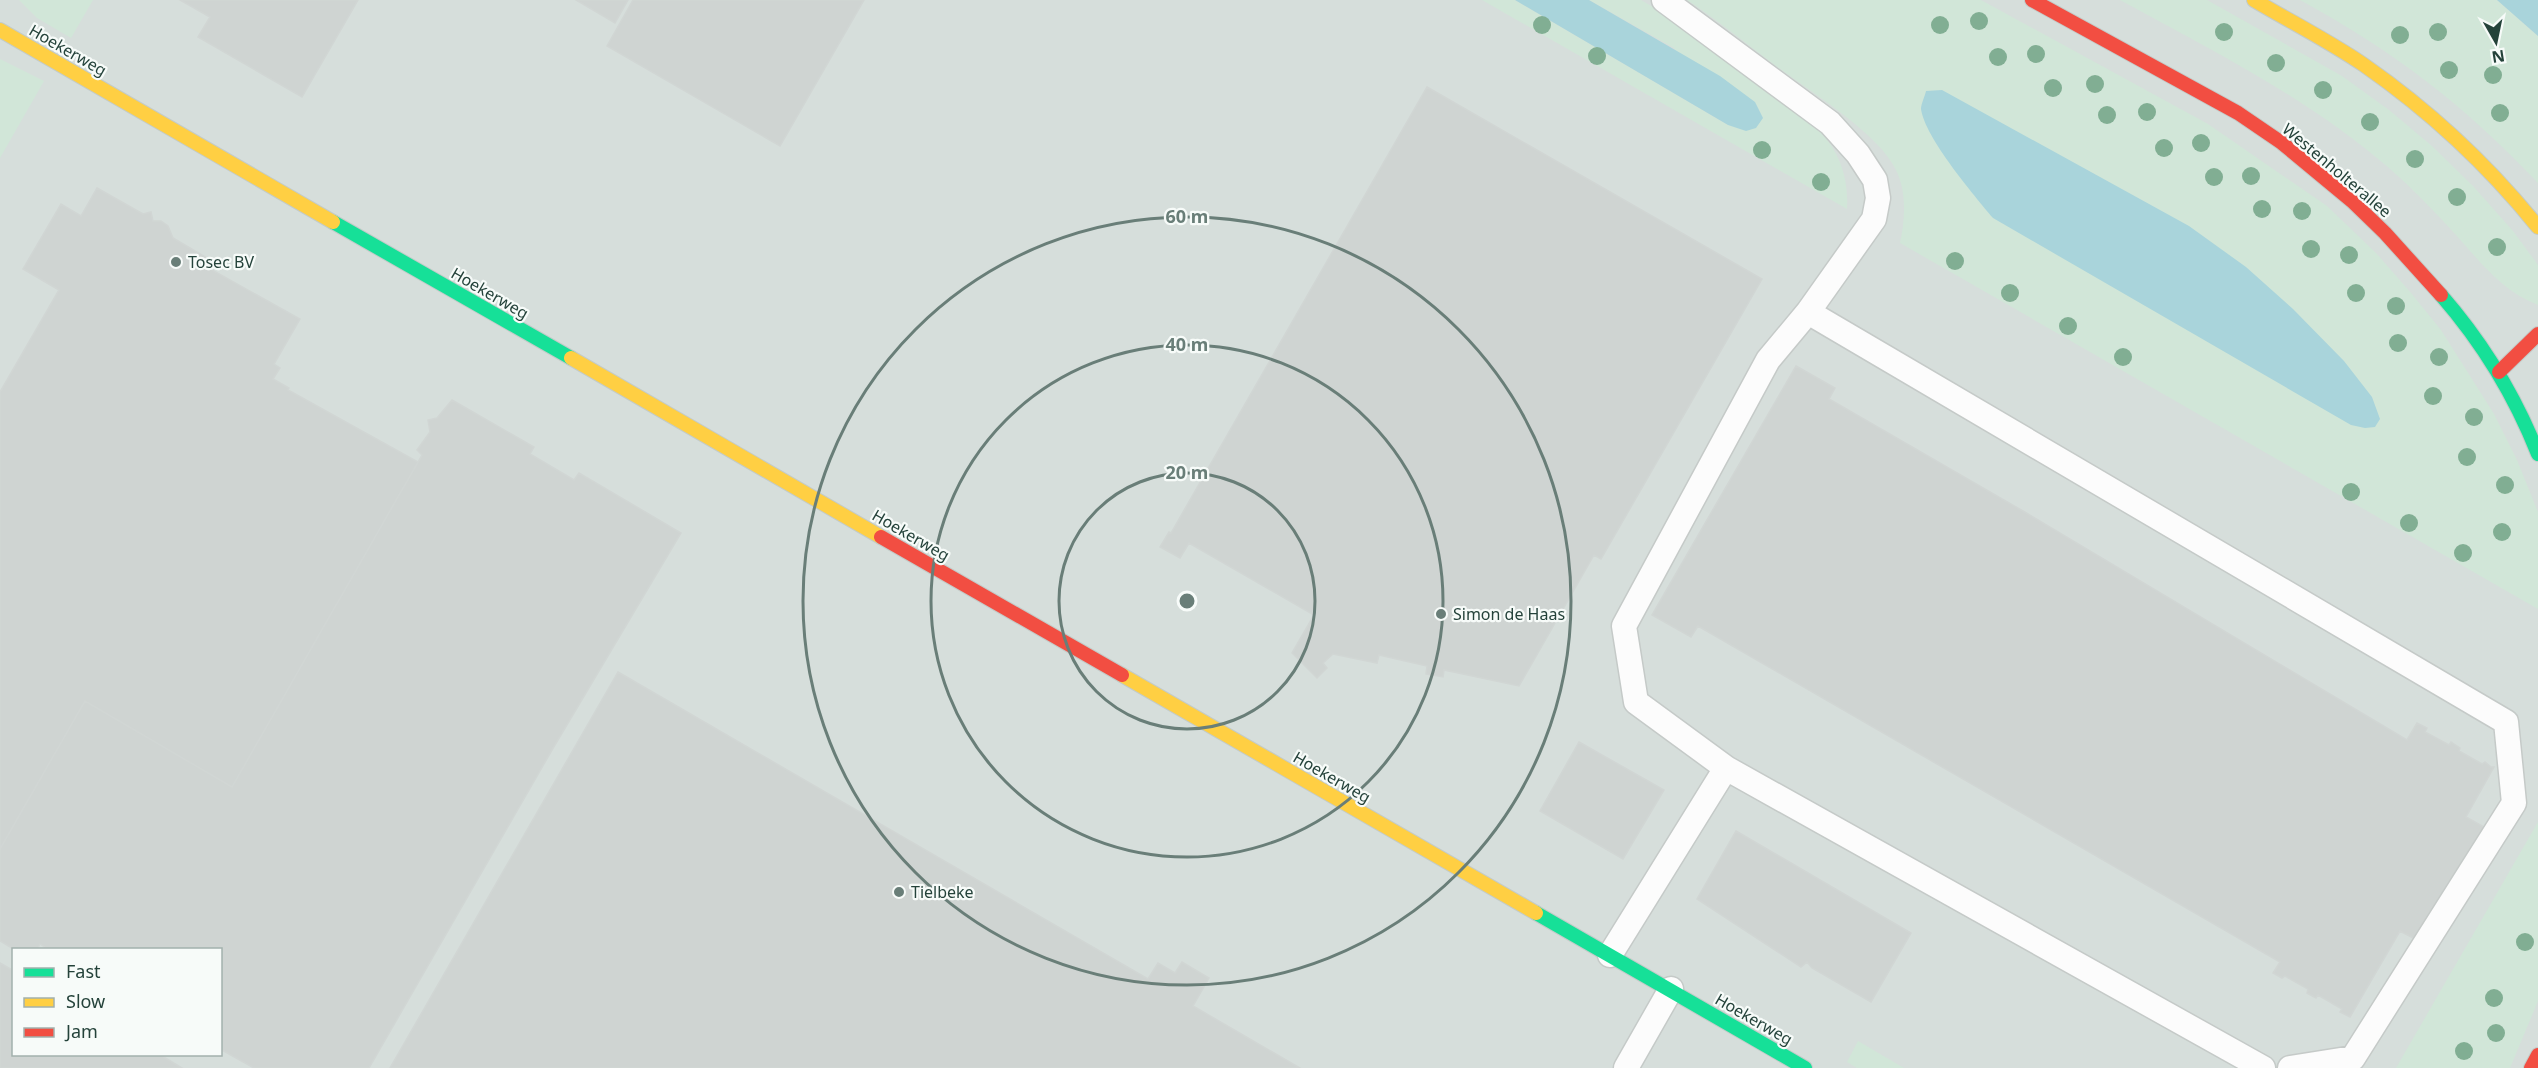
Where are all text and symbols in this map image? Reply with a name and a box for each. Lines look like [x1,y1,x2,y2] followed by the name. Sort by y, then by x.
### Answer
[2466,12,2526,72] north arrow
[25,19,111,81] street label: Hoekerweg
[2490,45,2506,69] text: N
[2278,118,2396,222] street label: Westenholterallee
[1166,204,1208,228] text: 60 m
[188,251,254,273] place label: Tosec BV
[169,255,183,269] marker: Tosec BV
[447,262,533,324] street label: Hoekerweg
[1166,332,1208,356] text: 40 m
[1166,460,1208,484] text: 20 m
[868,504,954,566] street label: Hoekerweg
[1177,591,1197,611] centre of rings
[1453,603,1565,625] place label: Simon de Haas
[1434,607,1448,621] marker: Simon de Haas
[1289,746,1375,808] street label: Hoekerweg
[911,881,974,903] place label: Tielbeke
[892,885,906,899] marker: Tielbeke
[12,948,222,1056] legend
[66,959,101,983] text: Fast
[1711,988,1797,1050] street label: Hoekerweg
[66,989,105,1013] text: Slow
[64,1019,98,1043] text: Jam

